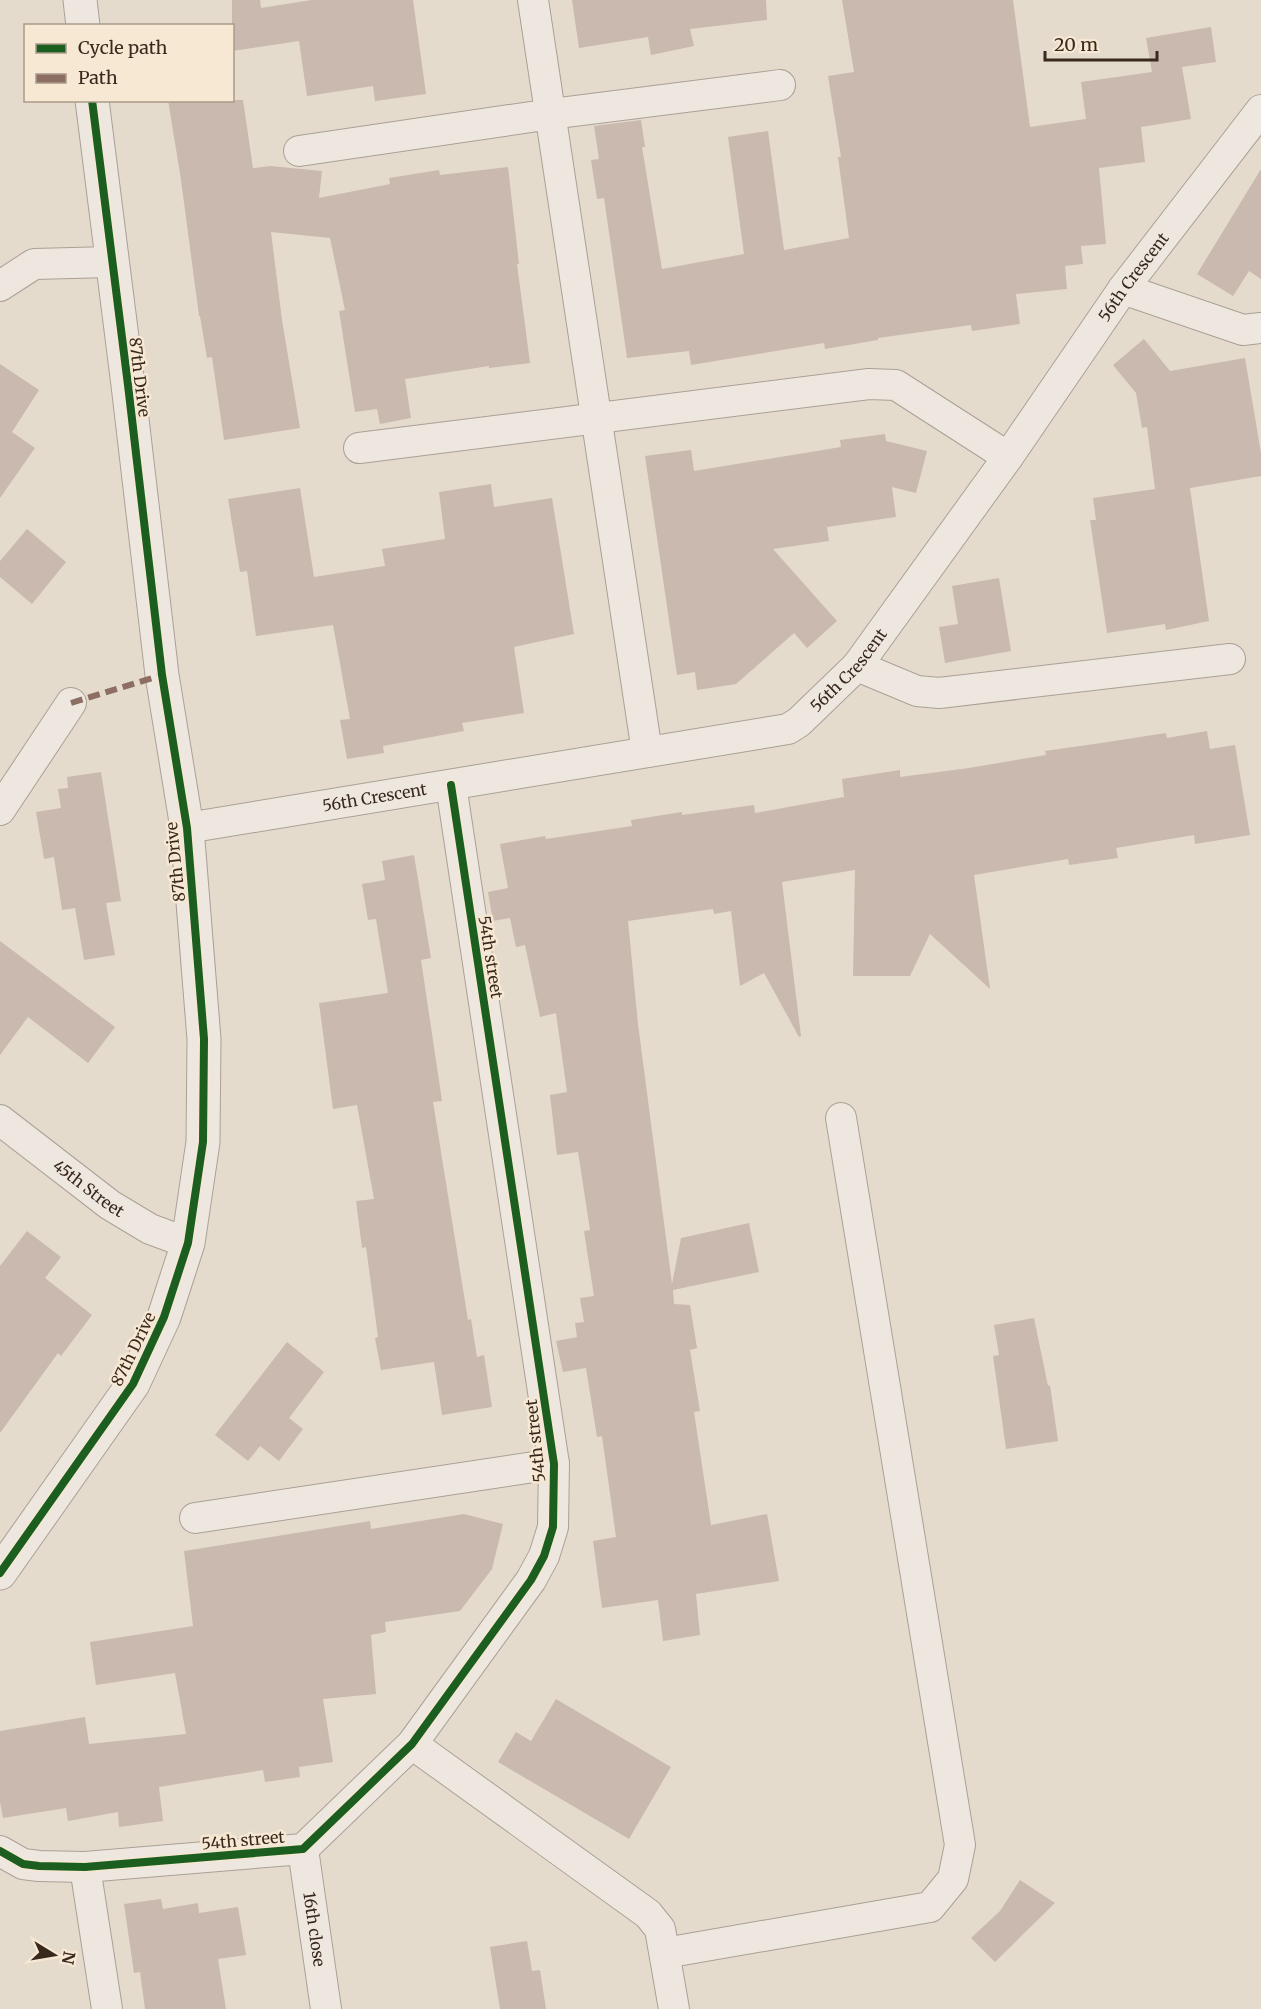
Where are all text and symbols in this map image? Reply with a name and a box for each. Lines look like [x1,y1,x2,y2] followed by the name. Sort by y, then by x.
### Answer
[24,24,234,102] legend
[1045,24,1158,62] scale bar
[1054,33,1098,56] text: 20 m
[78,36,168,59] text: Cycle path
[78,66,118,89] text: Path
[1094,228,1173,325] street label: 56th Crescent
[125,336,155,418] street label: 87th Drive
[806,624,891,716] street label: 56th Crescent
[321,779,429,816] street label: 56th Crescent
[161,821,189,903] street label: 87th Drive
[475,914,508,1000] street label: 54th street
[49,1155,128,1222] street label: 45th Street
[106,1309,160,1389] street label: 87th Drive
[521,1398,549,1484] street label: 54th street
[201,1826,286,1854] street label: 54th street
[299,1891,330,1968] street label: 16th close
[24,1925,84,1985] north arrow
[58,1950,80,1966] text: N

